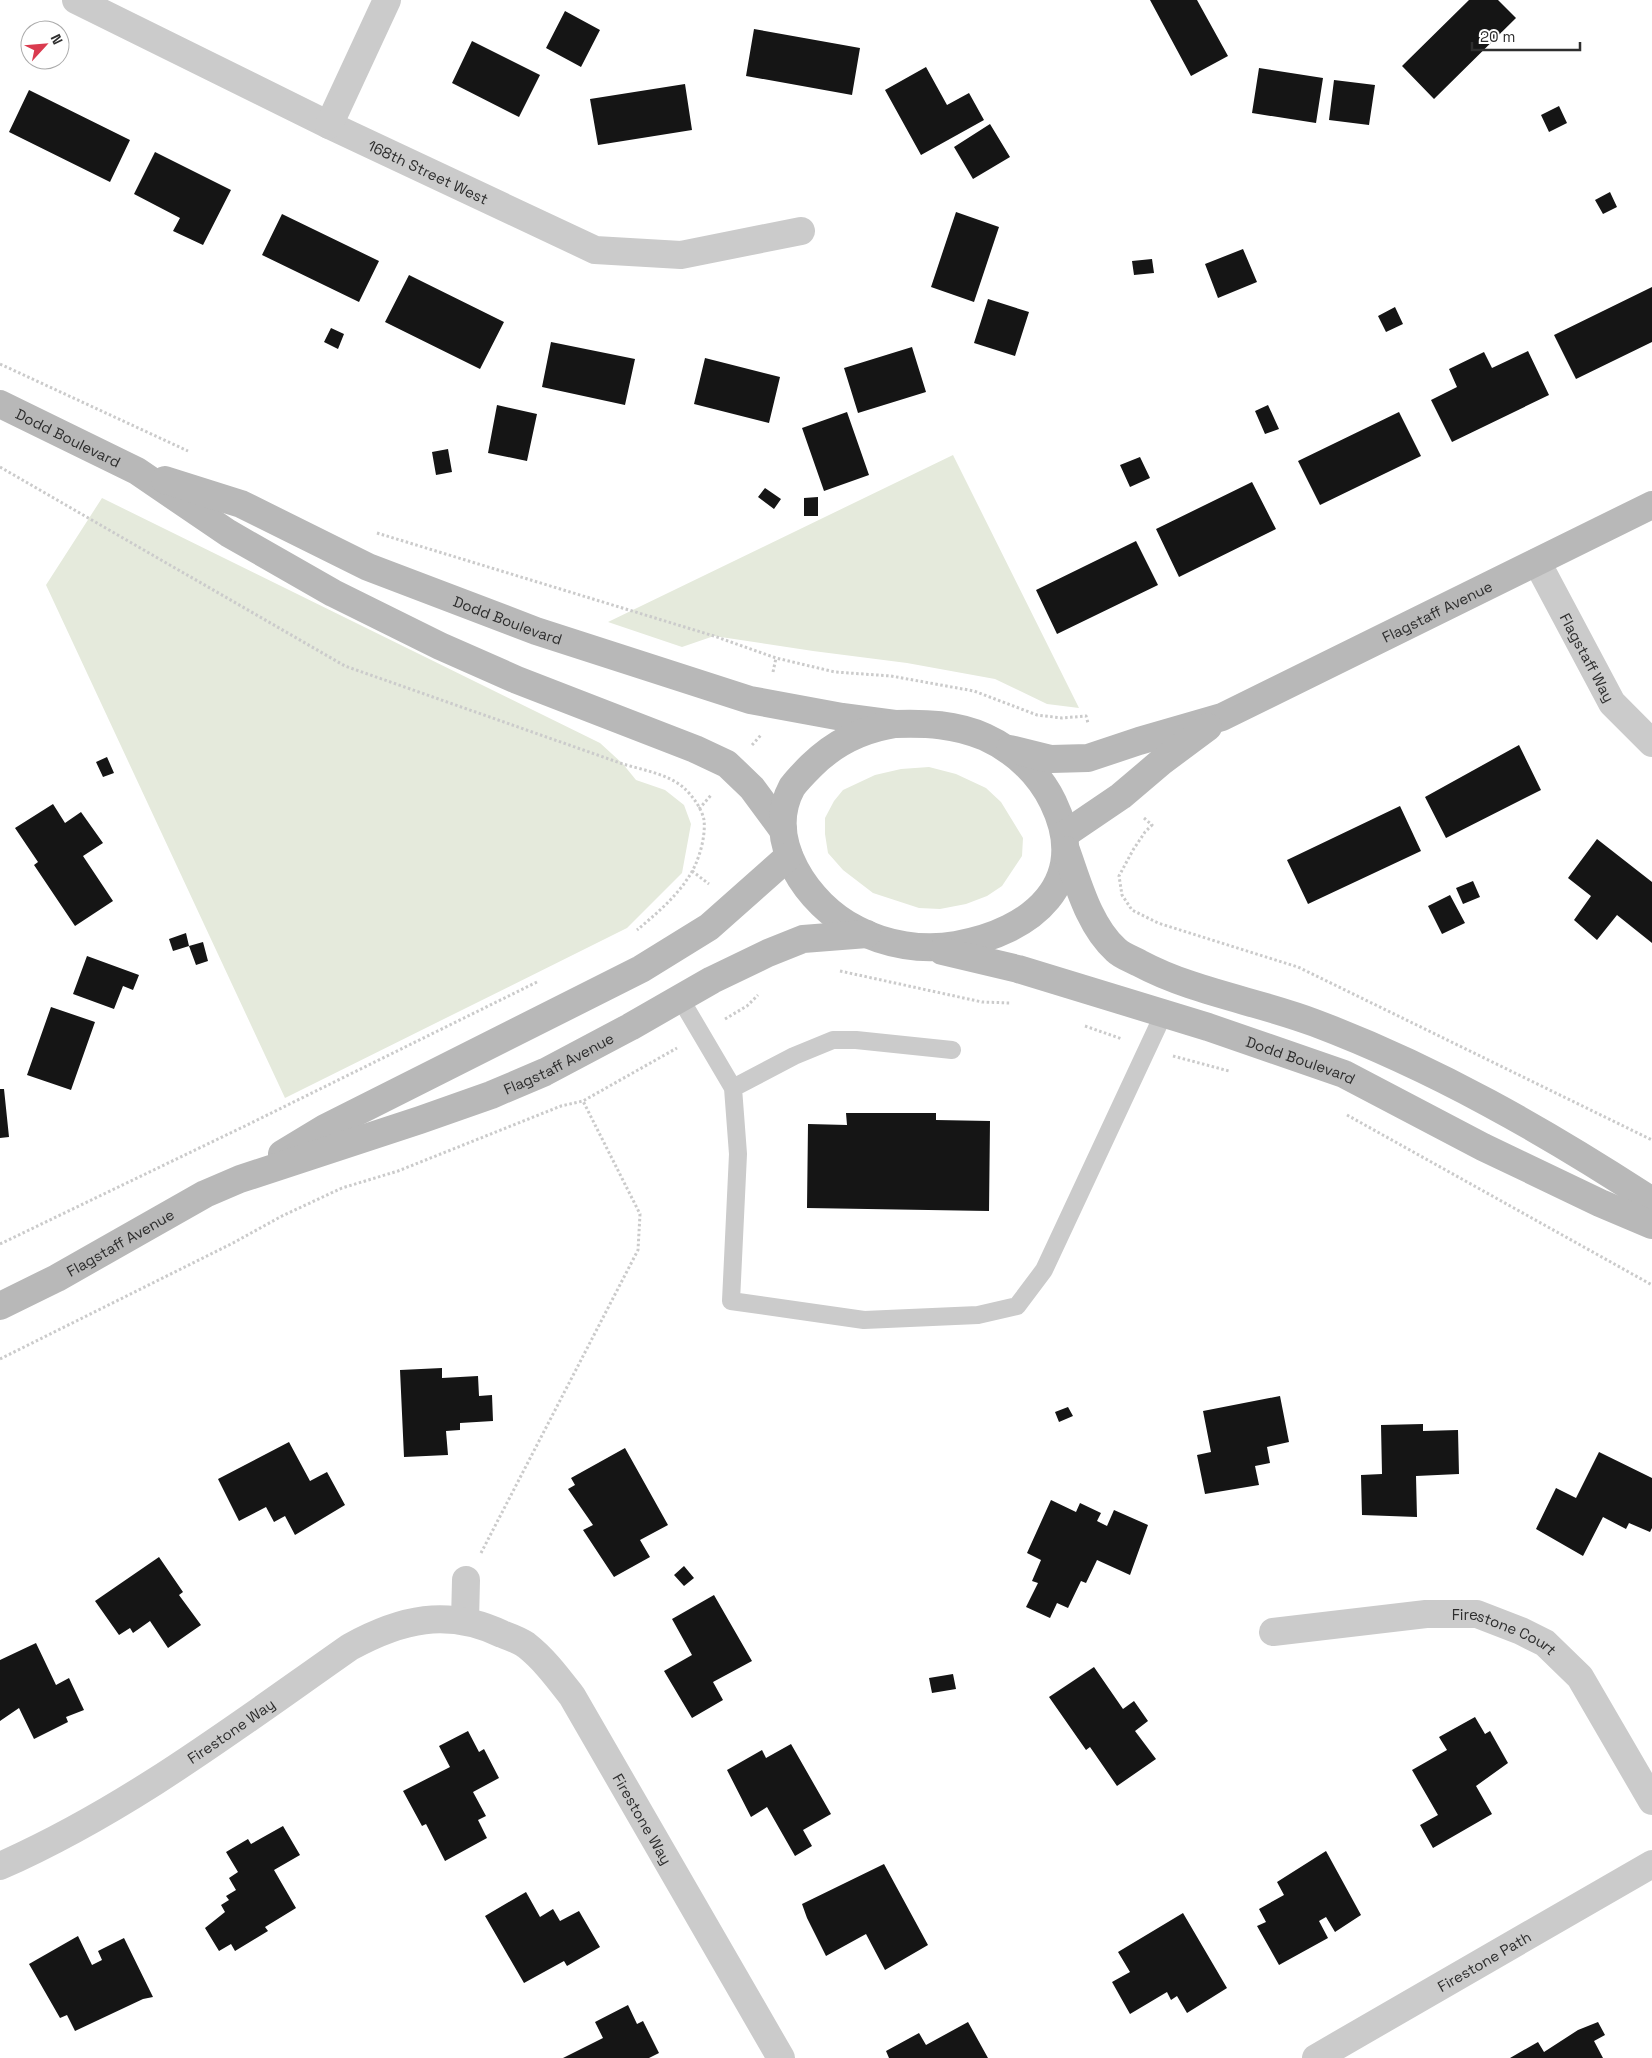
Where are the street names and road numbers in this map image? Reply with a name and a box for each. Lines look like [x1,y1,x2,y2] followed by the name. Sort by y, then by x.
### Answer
[365,135,492,208] street label: 168th Street West
[13,404,124,471] street label: Dodd Boulevard
[1379,576,1495,646] street label: Flagstaff Avenue
[451,591,565,648] street label: Dodd Boulevard
[1556,609,1619,705] street label: Flagstaff Way
[500,1028,617,1098] street label: Flagstaff Avenue
[1244,1031,1359,1088] street label: Dodd Boulevard
[63,1204,177,1280] street label: Flagstaff Avenue
[1452,1605,1561,1659] street label: Firestone Court
[183,1694,278,1767] street label: Firestone Way
[609,1770,677,1868] street label: Firestone Way
[1434,1927,1534,1995] street label: Firestone Path

